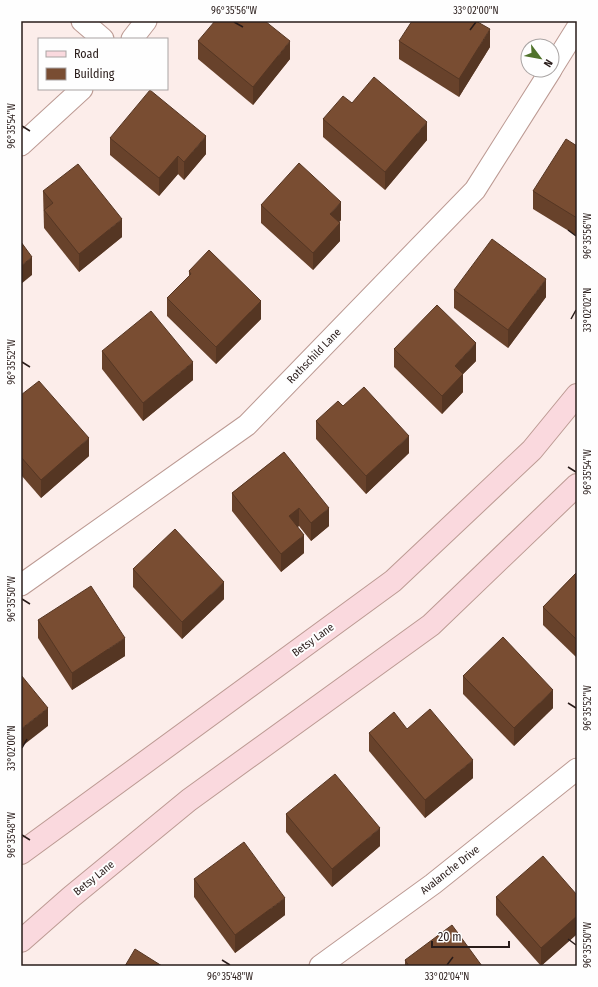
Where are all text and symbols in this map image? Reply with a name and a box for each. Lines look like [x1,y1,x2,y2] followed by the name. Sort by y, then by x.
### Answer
[211,5,257,17] text: 96°35'56"W
[453,5,499,17] text: 33°02'00"N
[38,38,168,90] legend
[520,38,560,78] north arrow
[74,47,99,61] text: Road
[541,57,555,69] text: N
[74,67,115,81] text: Building
[6,103,18,149] text: 96°35'54"W
[582,213,594,259] text: 96°35'56"W
[582,288,594,332] text: 33°02'02"N
[284,326,344,386] street label: Rothschild Lane
[6,339,18,385] text: 96°35'52"W
[582,449,594,495] text: 96°35'54"W
[6,575,18,622] text: 96°35'50"W
[290,620,336,660] street label: Betsy Lane
[582,685,594,731] text: 96°35'52"W
[6,725,18,771] text: 33°02'00"N
[6,812,18,858] text: 96°35'48"W
[418,843,482,897] street label: Avalanche Drive
[71,858,117,898] street label: Betsy Lane
[582,921,594,968] text: 96°35'50"W
[432,923,509,949] scale bar
[438,930,462,944] text: 20 m
[207,971,253,983] text: 96°35'48"W
[425,971,469,983] text: 33°02'04"N

